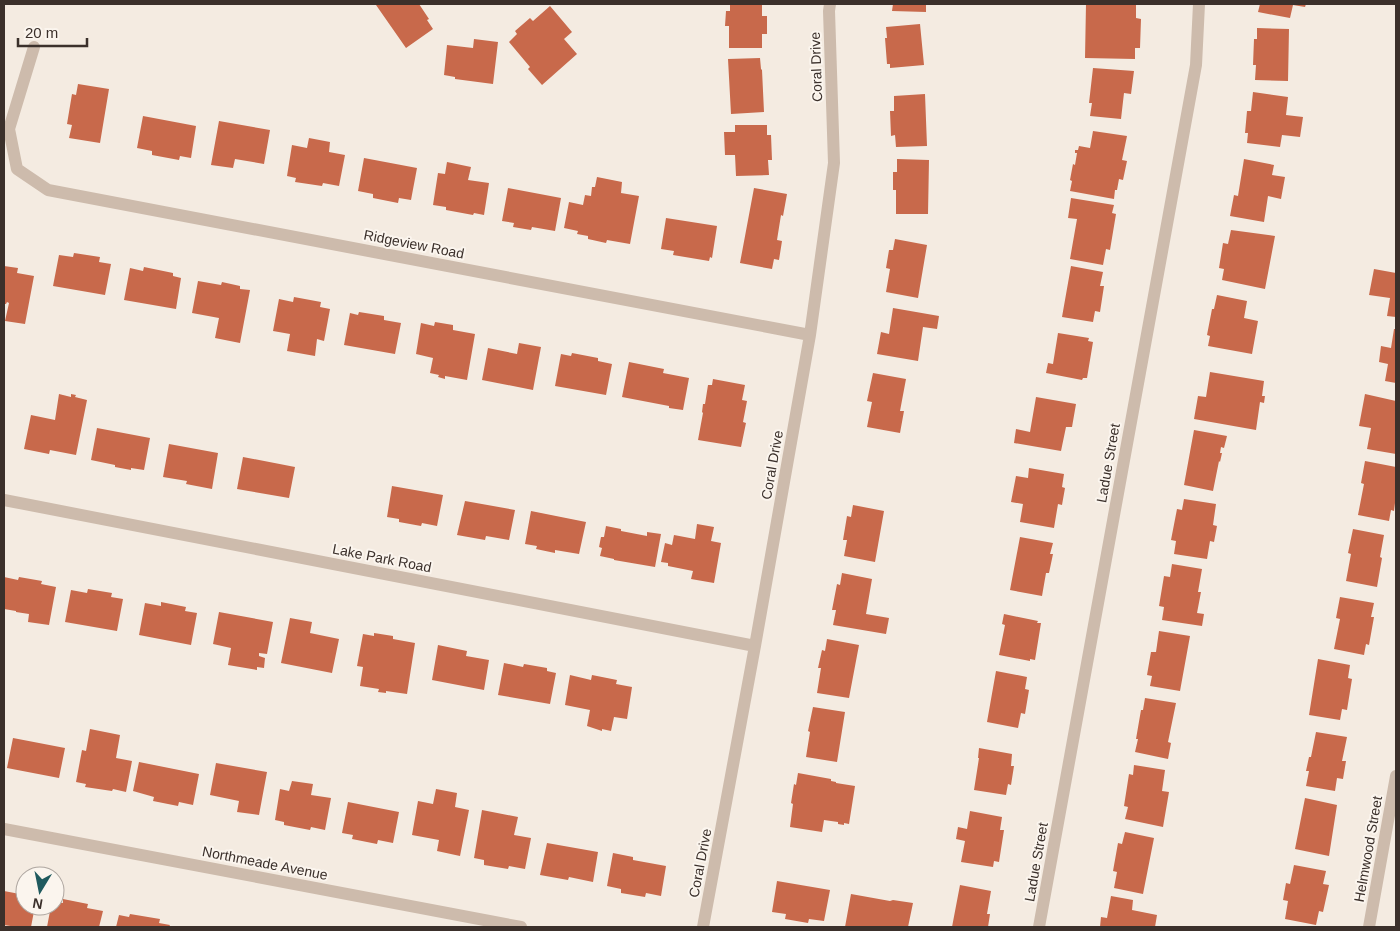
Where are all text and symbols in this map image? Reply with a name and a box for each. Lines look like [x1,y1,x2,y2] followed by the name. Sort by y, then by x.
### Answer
[18,15,86,47] scale bar
[25,24,58,41] text: 20 m
[807,32,825,102] street label: Coral Drive
[362,226,466,262] street label: Ridgeview Road
[1093,422,1123,504] street label: Ladue Street
[758,429,786,501] street label: Coral Drive
[331,541,433,575] street label: Lake Park Road
[1351,795,1385,903] street label: Helmwood Street
[1021,821,1051,903] street label: Ladue Street
[685,827,715,899] street label: Coral Drive
[201,843,329,883] street label: Northmeade Avenue
[15,866,65,916] north arrow
[31,895,44,913] text: N

